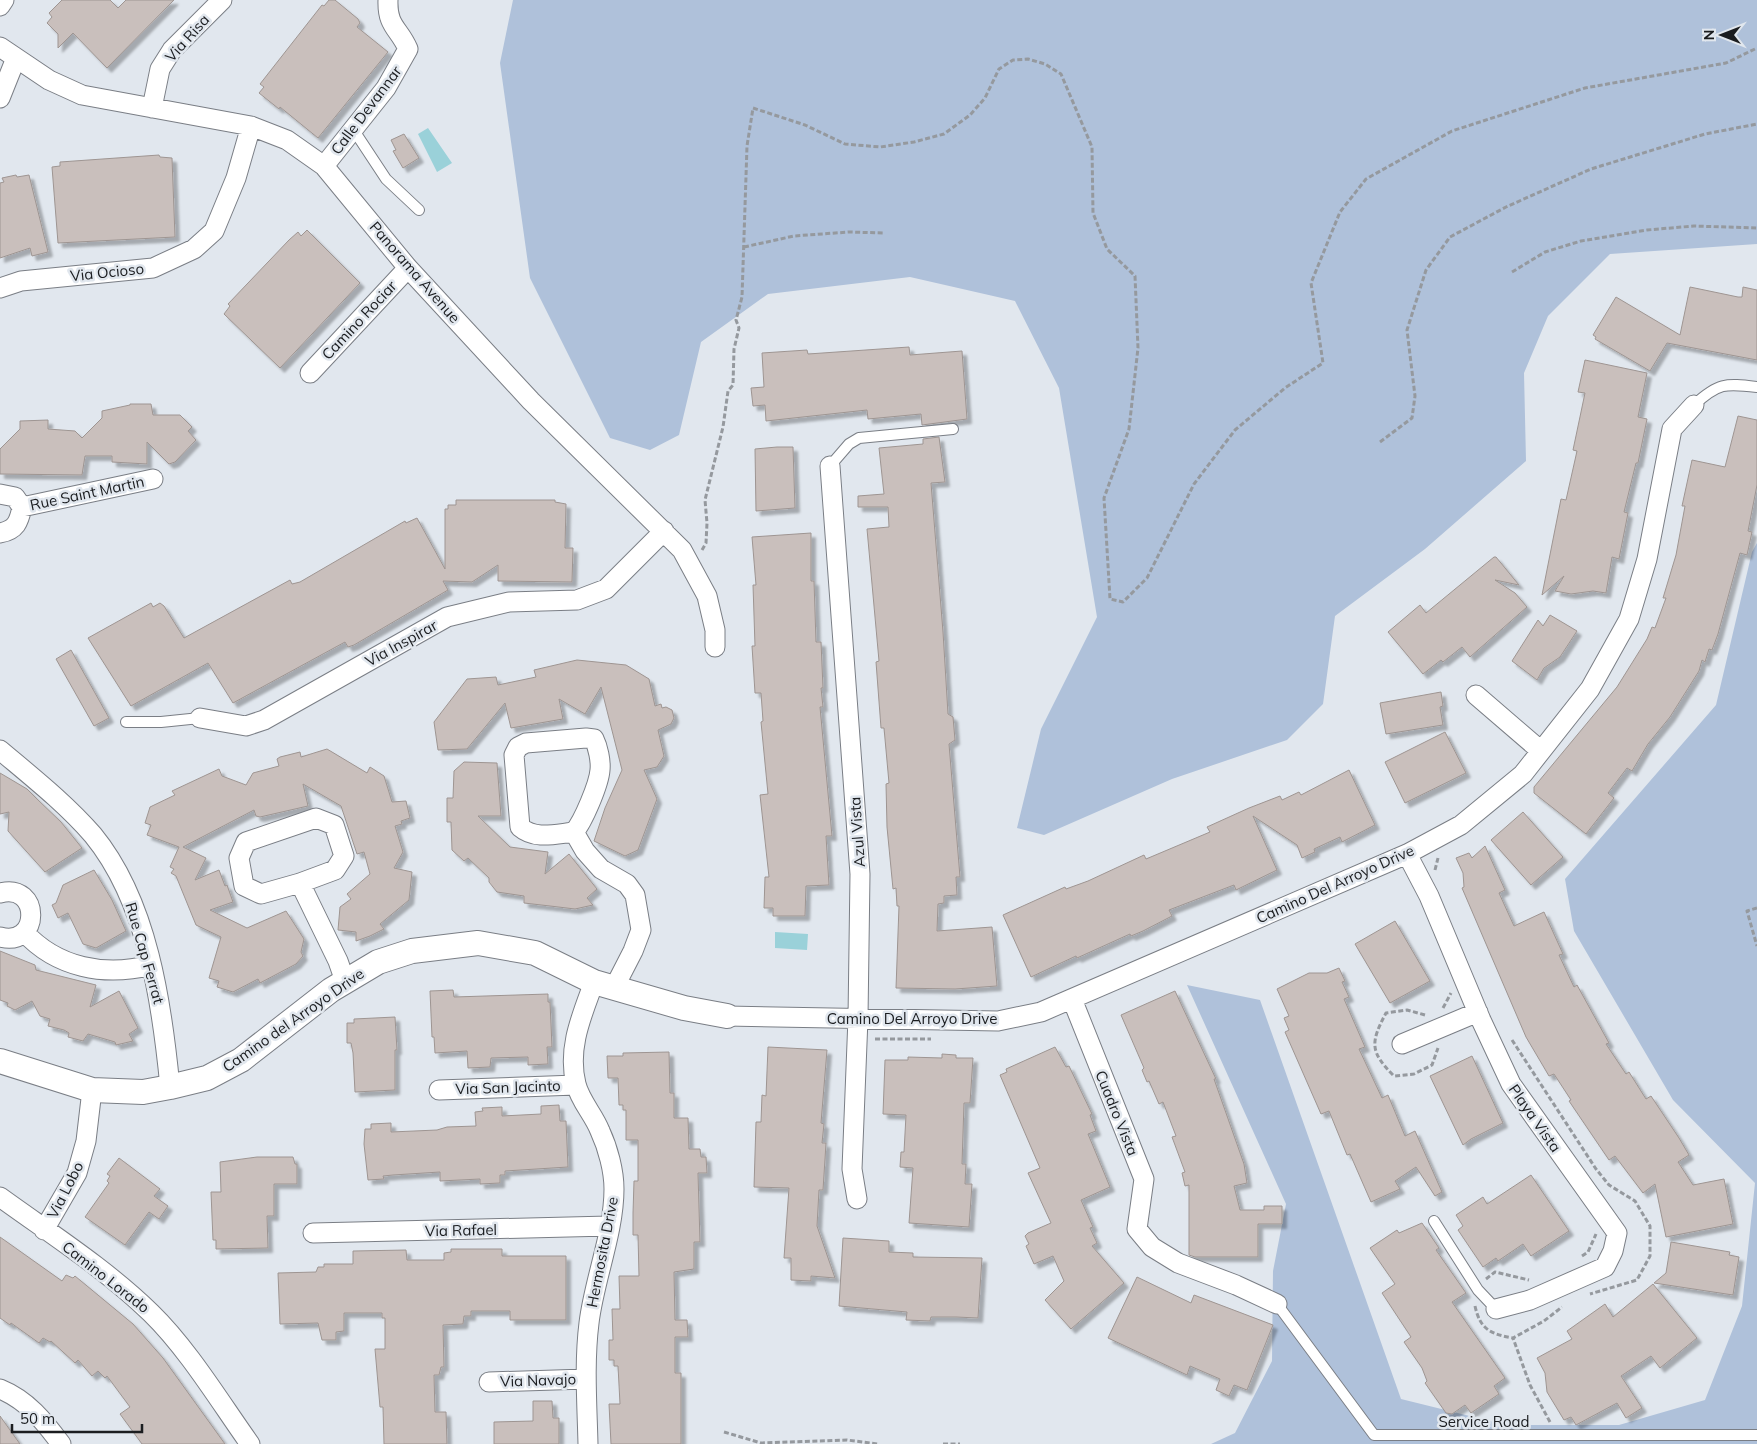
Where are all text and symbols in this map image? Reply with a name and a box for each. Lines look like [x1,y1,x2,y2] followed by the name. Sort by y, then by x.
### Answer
[161,10,213,66] street label: Via Risa
[1697,10,1747,60] north arrow
[1700,30,1718,40] text: N
[326,61,406,158] street label: Calle Devannar
[366,217,464,327] street label: Panorama Avenue
[69,259,145,285] street label: Via Ocioso
[318,276,401,364] street label: Camino Rociar
[28,472,146,514] street label: Rue Saint Martin
[362,615,441,671] street label: Via Inspirar
[845,796,869,868] street label: Azul Vista
[1253,841,1417,927] street label: Camino Del Arroyo Drive
[121,900,169,1006] street label: Rue Cap Ferrat
[219,964,367,1076] street label: Camino del Arroyo Drive
[827,1009,997,1028] street label: Camino Del Arroyo Drive
[1091,1068,1143,1158] street label: Cuadro Vista
[455,1076,561,1098] street label: Via San Jacinto
[1505,1080,1565,1156] street label: Playa Vista
[43,1158,87,1222] street label: Via Lobo
[582,1195,622,1309] street label: Hermosita Drive
[425,1220,497,1240] street label: Via Rafael
[59,1237,153,1317] street label: Camino Lorado
[500,1369,576,1391] street label: Via Navajo
[12,1402,142,1434] scale bar
[20,1409,55,1428] text: 50 m
[1438,1412,1530,1431] street label: Service Road

